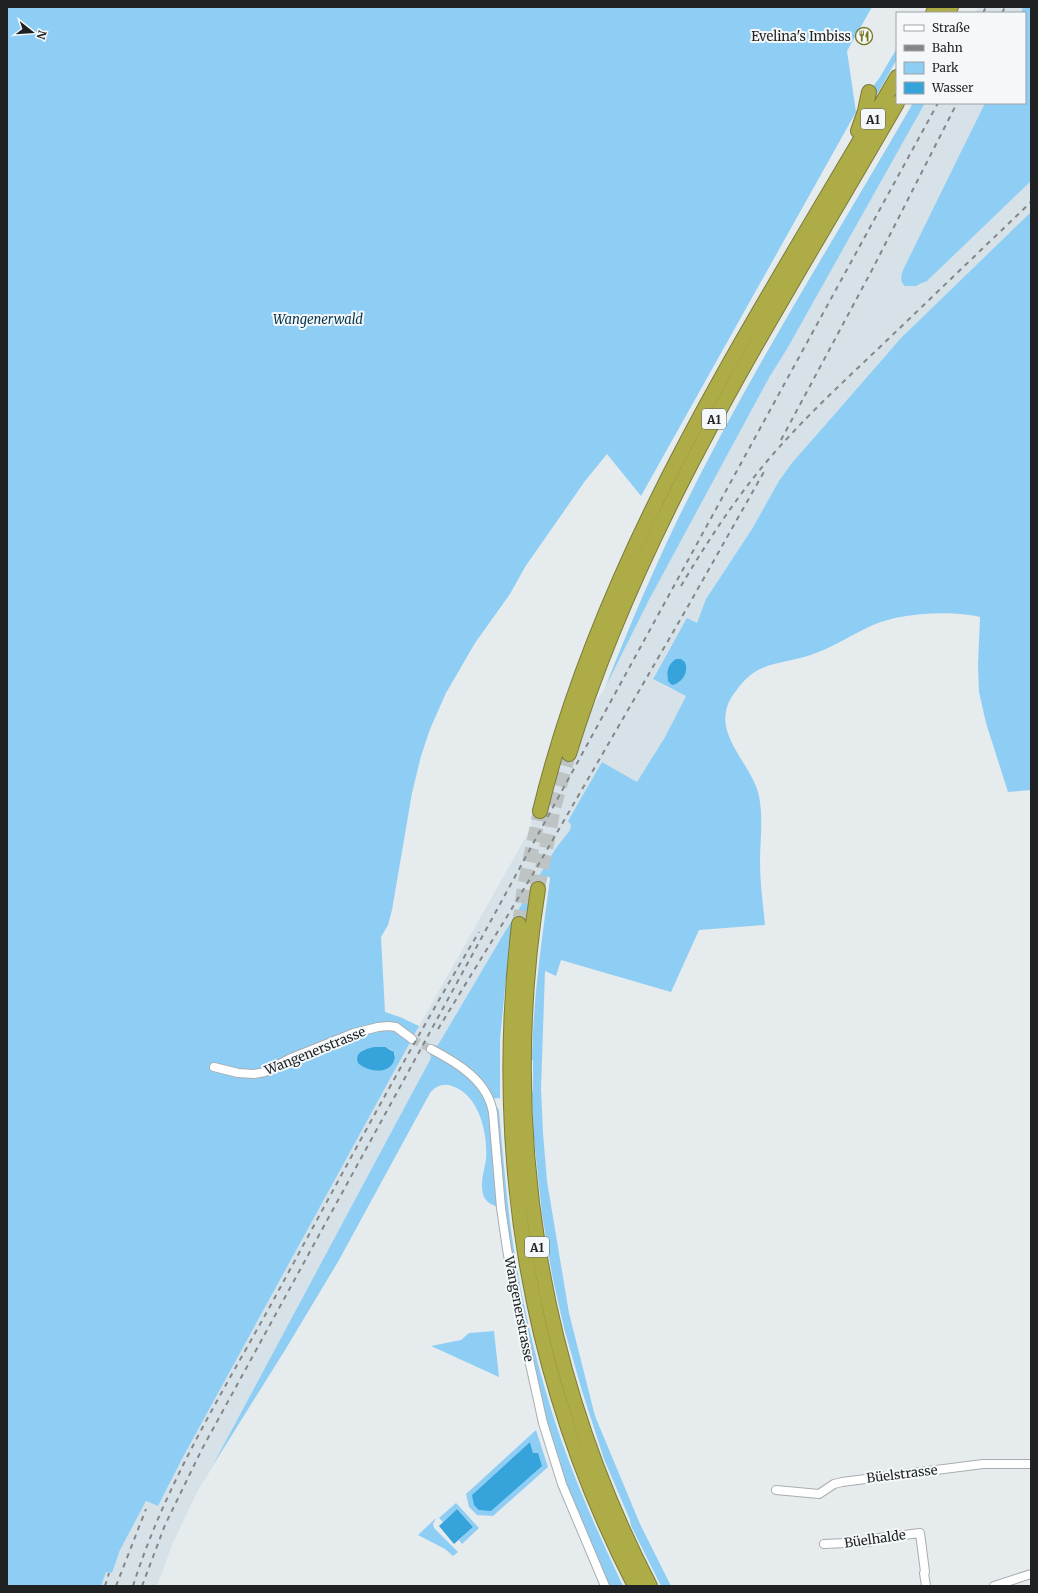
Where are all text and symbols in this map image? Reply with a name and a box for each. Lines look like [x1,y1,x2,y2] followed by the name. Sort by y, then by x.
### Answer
[12,12,52,52] north arrow
[896,12,1026,104] legend
[932,20,970,35] text: Straße
[854,26,874,46] restaurant icon: Evelina's Imbiss
[751,28,851,45] place label: Evelina's Imbiss
[34,29,50,41] text: N
[932,40,963,55] text: Bahn
[932,60,959,75] text: Park
[931,80,974,95] text: Wasser
[861,109,885,129] road number: A1
[273,311,363,328] park label: Wangenerwald
[702,409,726,429] road number: A1
[261,1023,368,1079] street label: Wangenerstrasse
[525,1237,549,1257] road number: A1
[500,1254,538,1363] street label: Wangenerstrasse
[866,1461,939,1487] street label: Büelstrasse
[843,1526,907,1552] street label: Büelhalde

